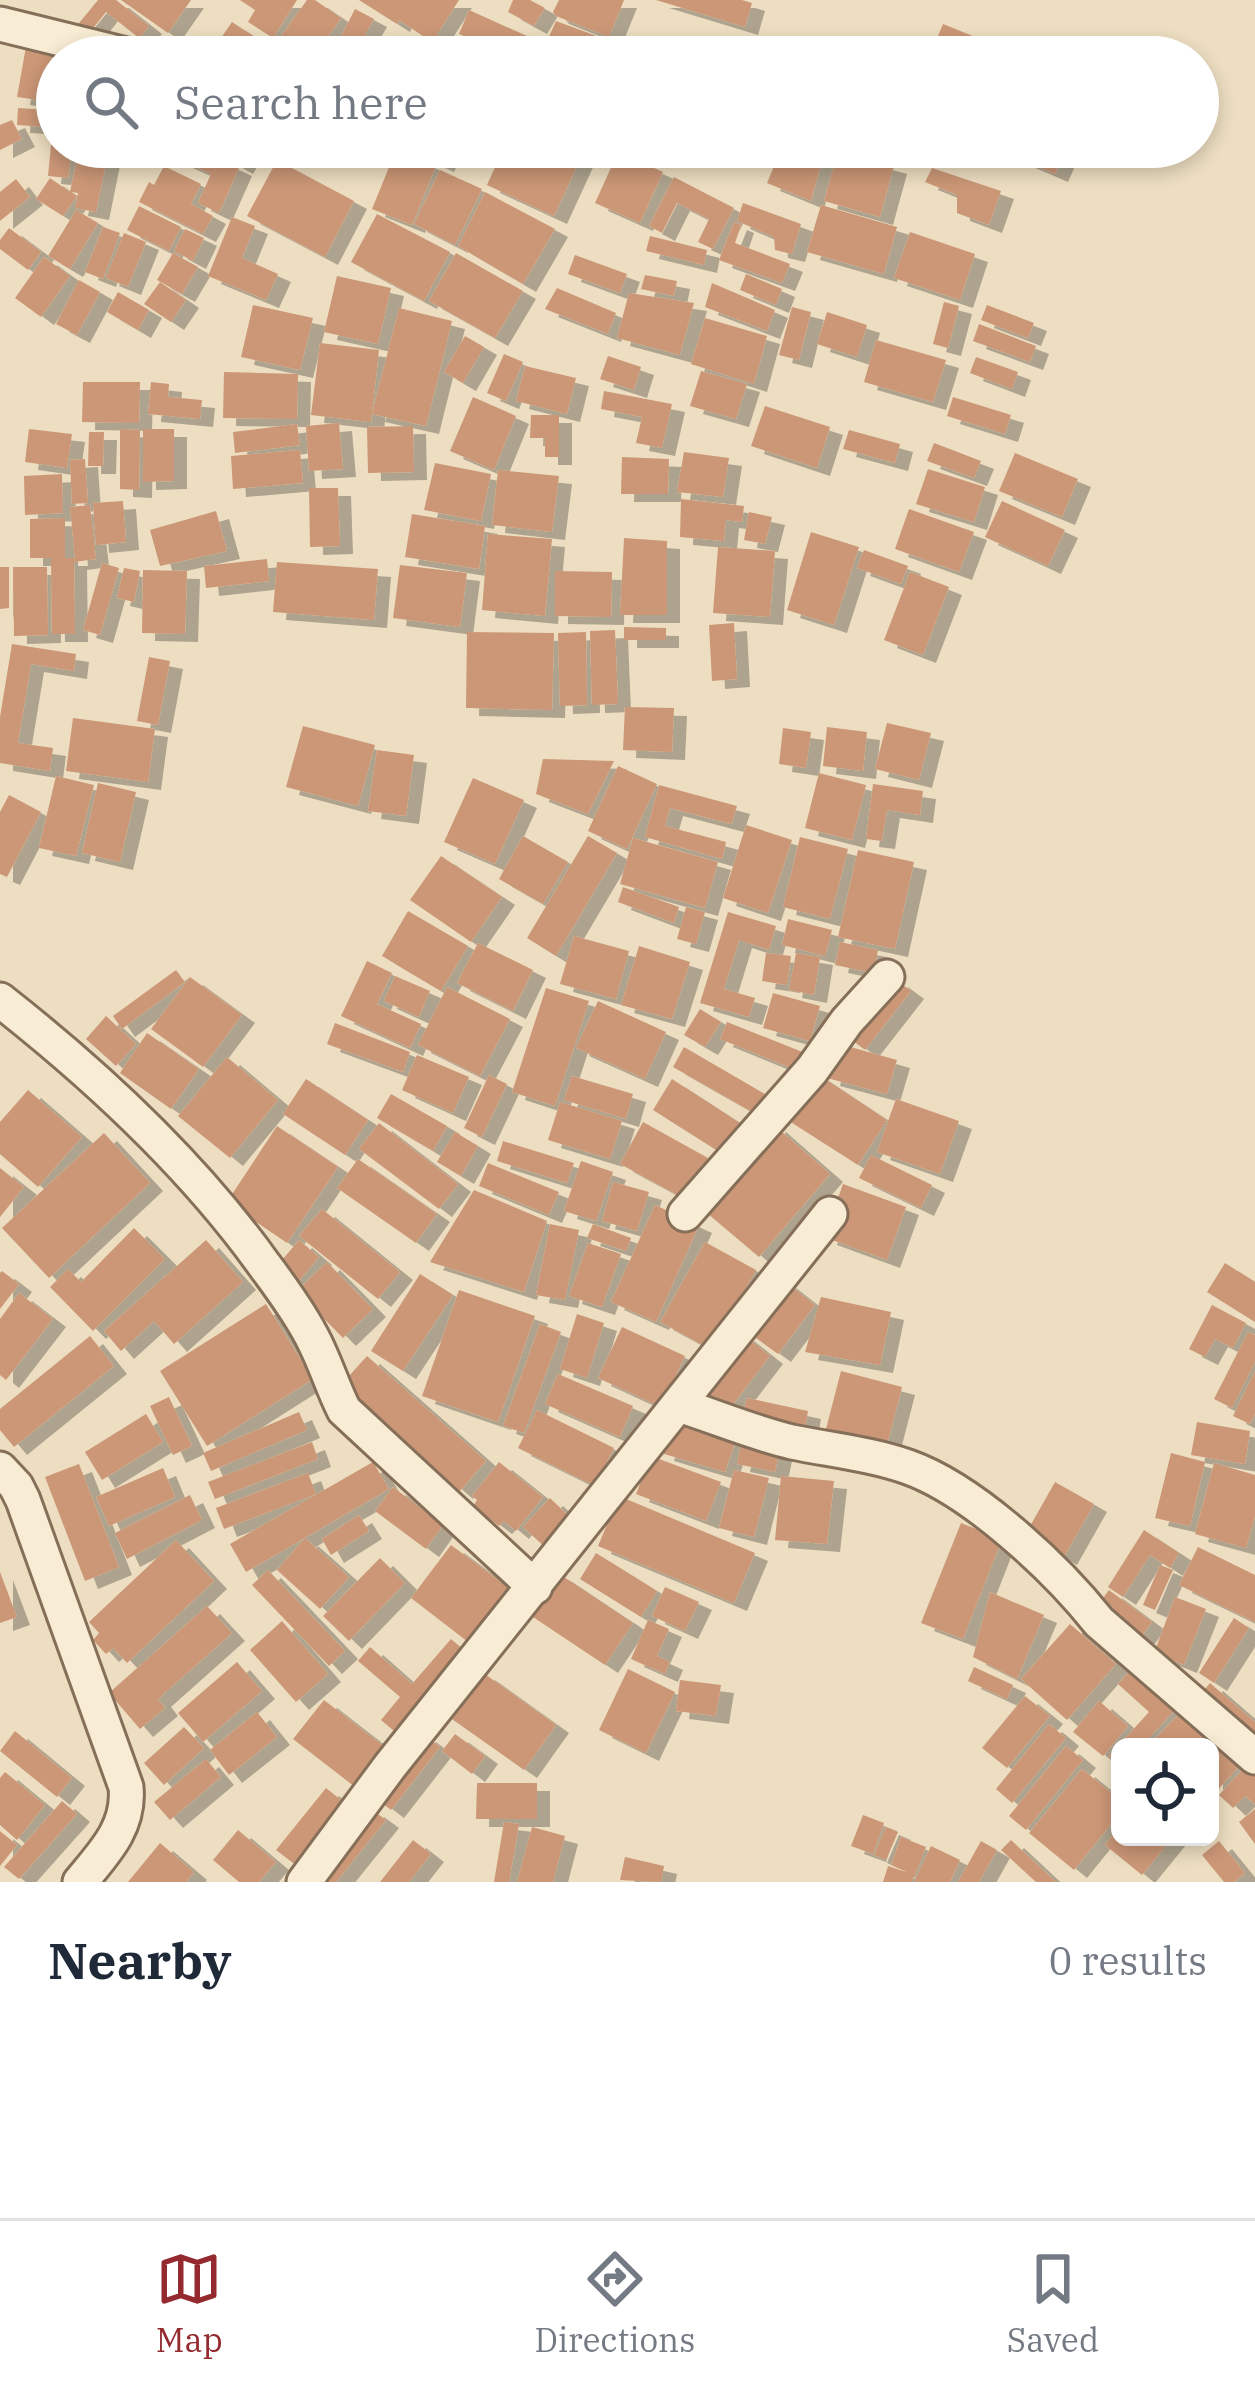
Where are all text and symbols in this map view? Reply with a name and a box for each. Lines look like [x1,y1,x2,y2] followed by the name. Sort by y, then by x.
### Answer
[36,36,1219,168] search box
[78,69,144,135] icon: search
[174,73,428,131] text: Search here
[1111,1738,1219,1846] map controls
[1111,1738,1219,1846] button: locate
[48,1927,232,1993] text: Nearby
[1049,1935,1207,1986] text: 0 results
[156,2246,223,2361] tab: Map
[534,2246,695,2361] tab: Directions
[1007,2246,1099,2361] tab: Saved

